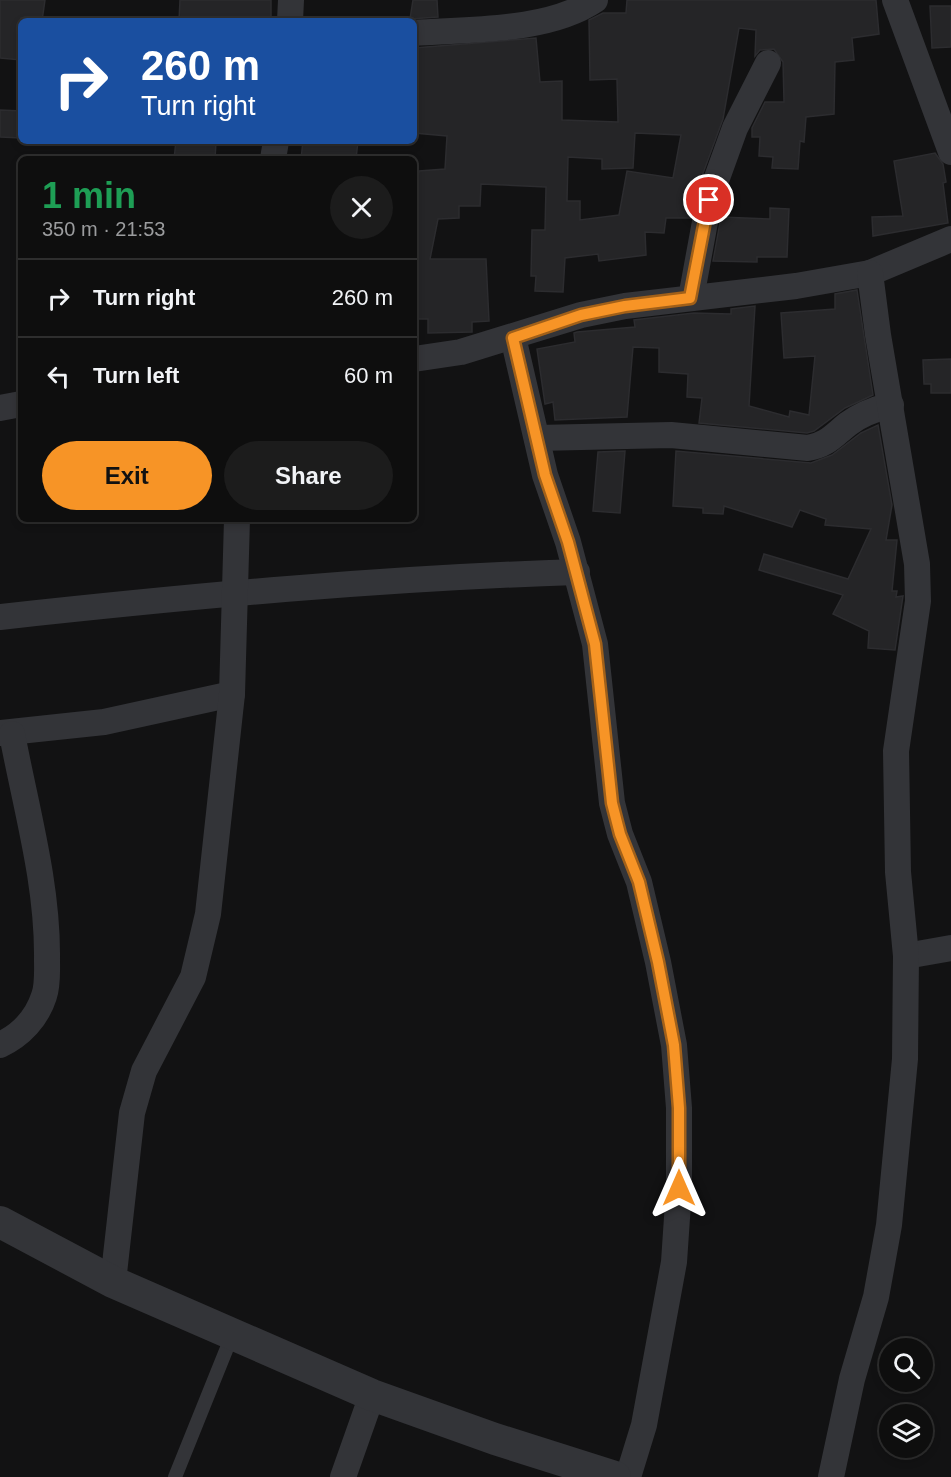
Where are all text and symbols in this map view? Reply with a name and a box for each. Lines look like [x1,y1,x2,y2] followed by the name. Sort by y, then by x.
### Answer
[42,42,120,120] icon: right
[141,42,260,89] text: 260 m
[141,91,256,121] text: Turn right
[683,174,734,225] pin
[42,175,136,216] text: 1 min
[330,176,393,239] button: close
[692,183,725,216] icon: arrive
[42,218,165,240] text: 350 m · 21:53
[42,282,75,315] icon: right
[93,285,195,310] text: Turn right
[332,285,393,310] text: 260 m
[42,360,75,393] icon: left
[93,363,179,388] text: Turn left
[344,363,393,388] text: 60 m
[42,441,212,510] button: Exit
[224,441,393,510] button: Share
[647,1156,711,1220] position arrow
[879,1338,933,1458] map controls
[879,1338,933,1392] button: search
[879,1404,933,1458] button: layers

